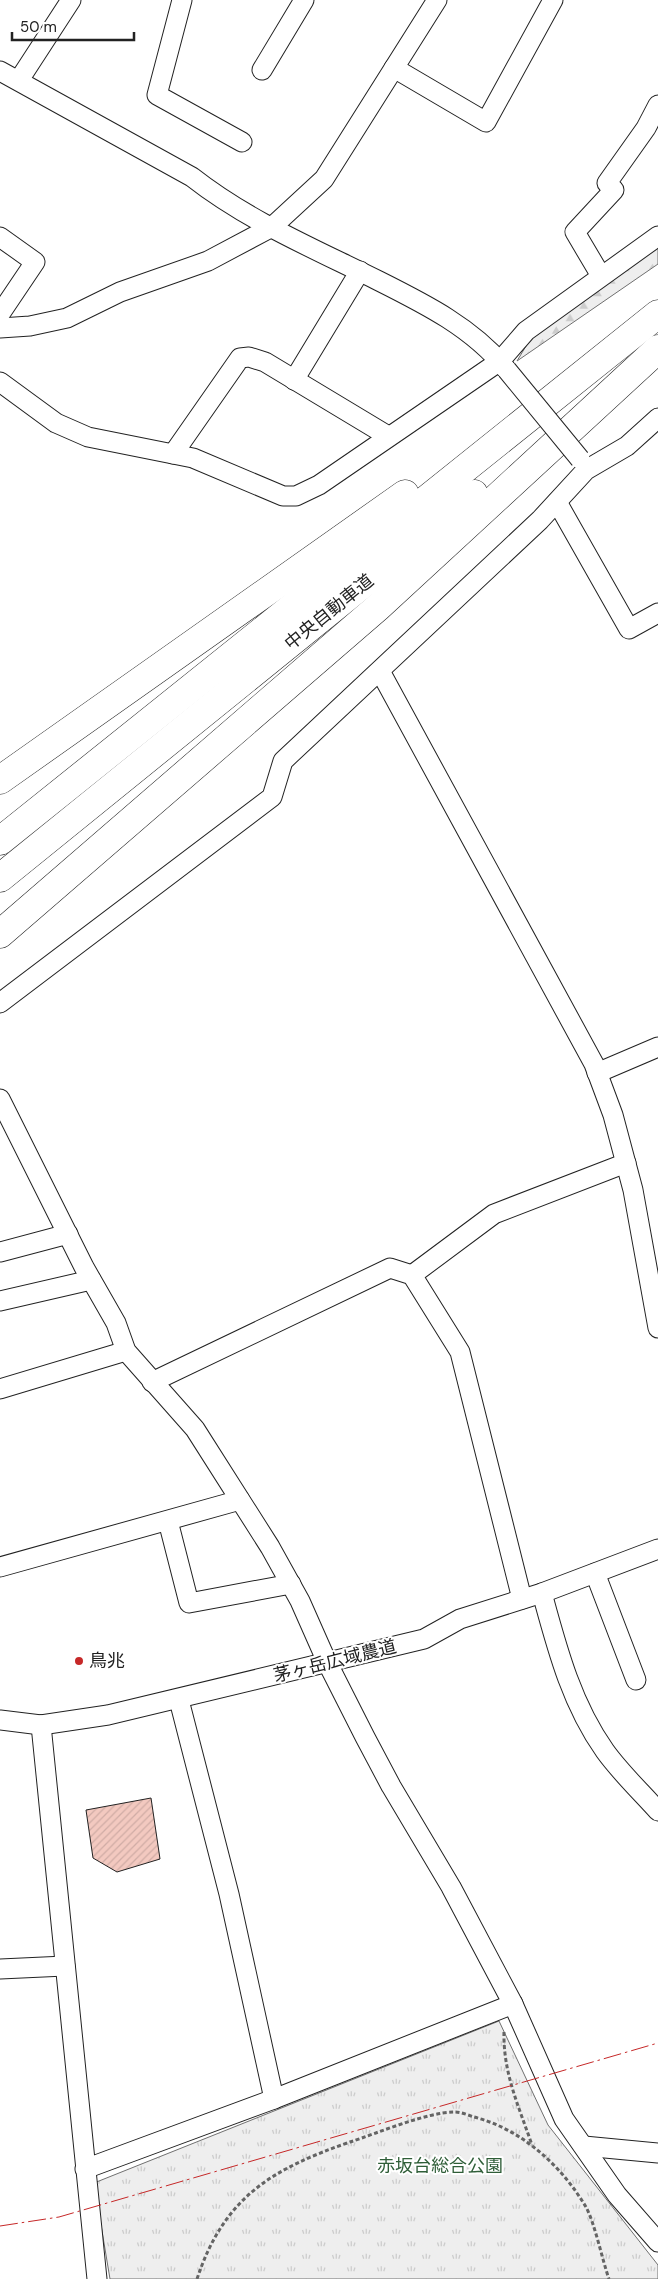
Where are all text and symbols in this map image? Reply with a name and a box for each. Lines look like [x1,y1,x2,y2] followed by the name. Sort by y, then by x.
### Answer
[12,10,135,42] scale bar
[20,17,57,37] text: 50 m
[279,569,379,655] street label: 中央自動車道
[271,1634,399,1688] street label: 茅ヶ岳広域農道
[89,1649,125,1673] place label: 鳥兆
[73,1655,85,1667] marker: 鳥兆
[377,2154,503,2178] park label: 赤坂台総合公園

